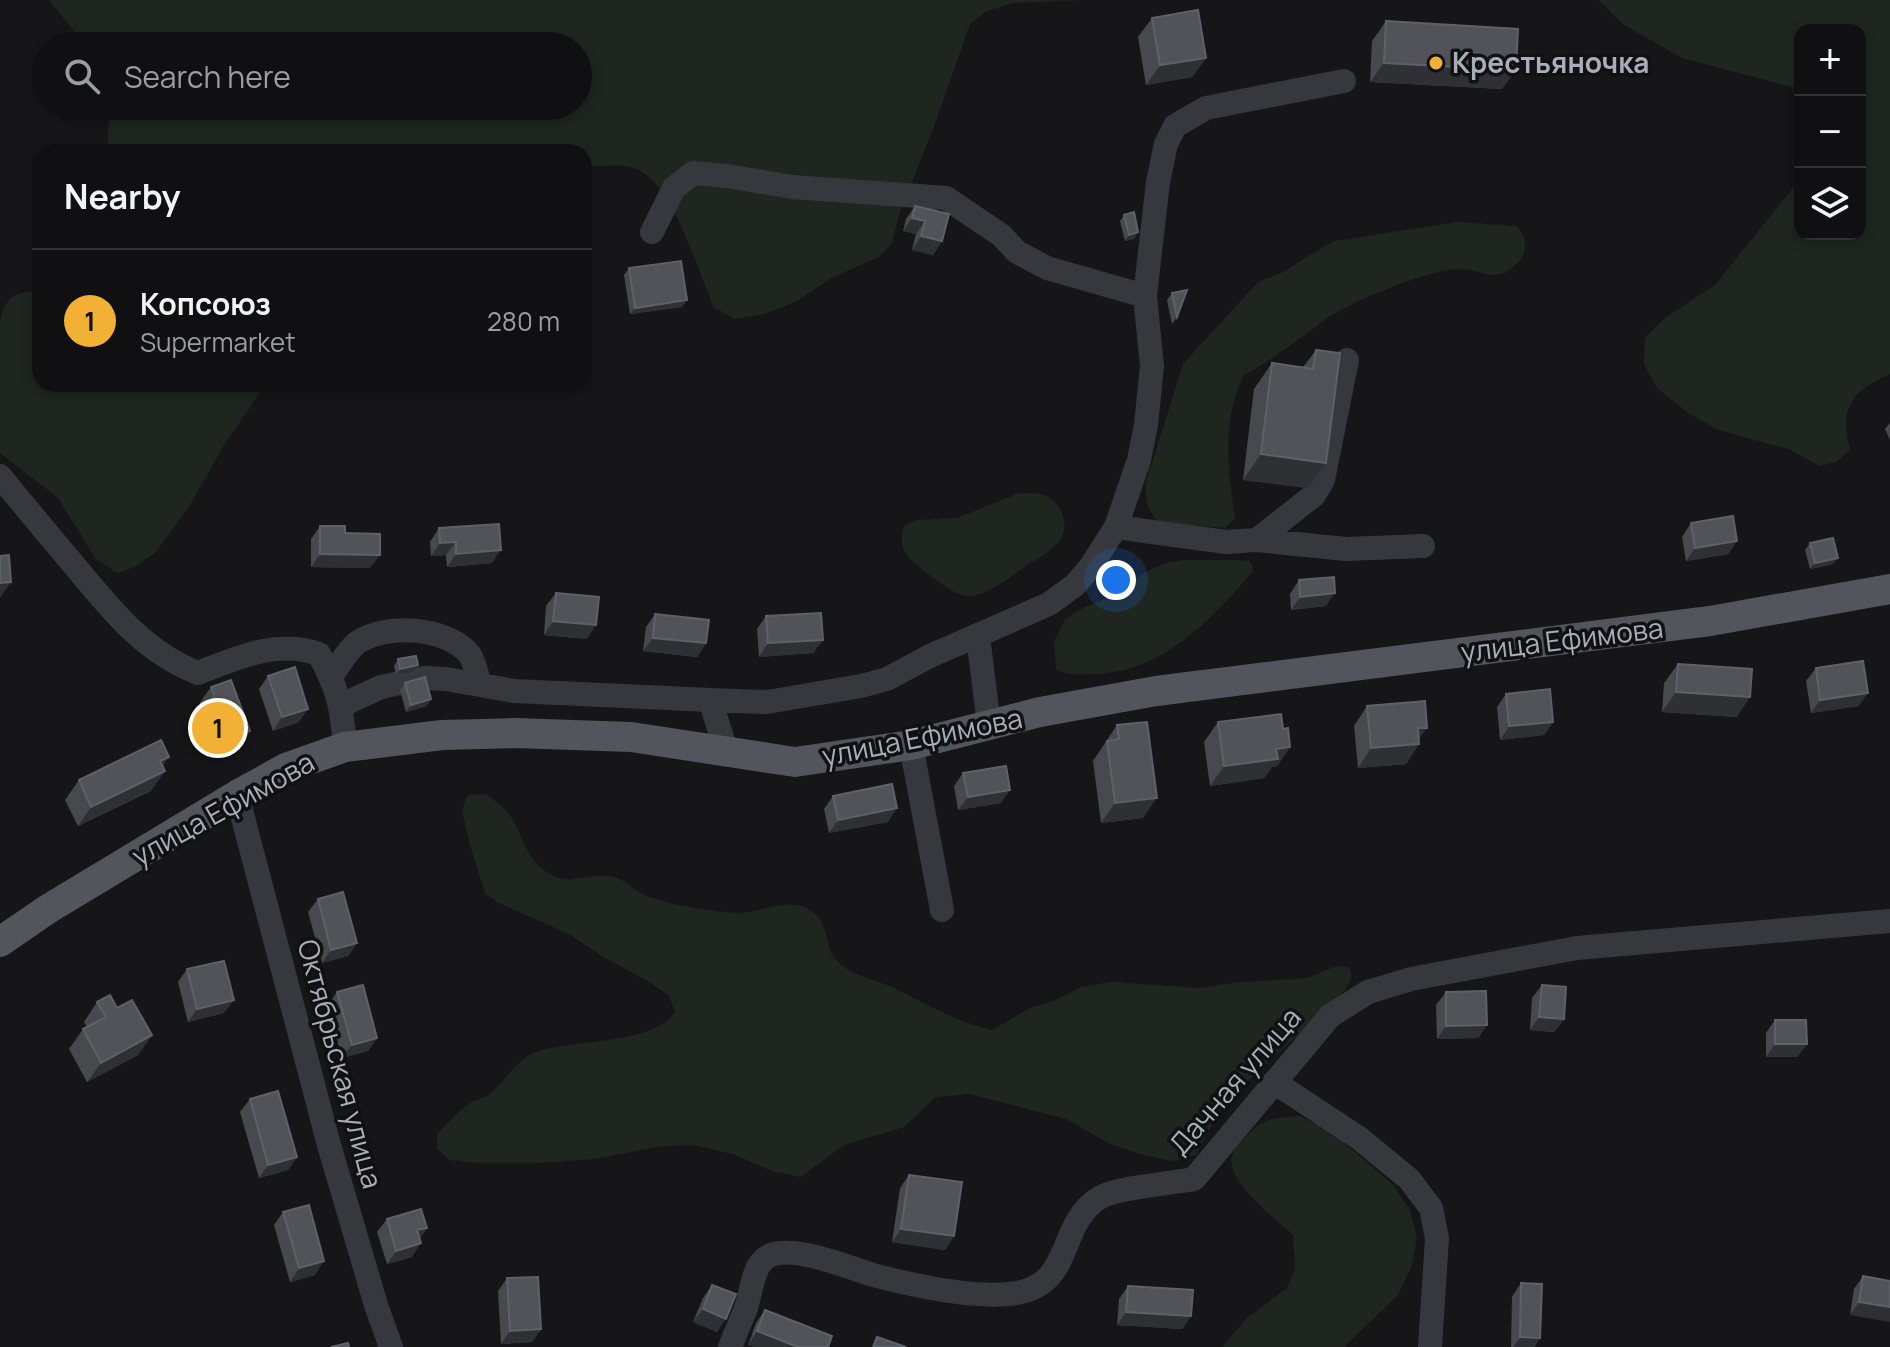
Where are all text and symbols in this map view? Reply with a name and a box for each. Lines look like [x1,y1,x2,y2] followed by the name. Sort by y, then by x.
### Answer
[1794,24,1866,240] map controls
[1794,24,1866,96] button: +
[32,32,592,120] search box
[1452,43,1649,81] place label: Крестьяночка
[60,54,104,98] icon: search
[1427,54,1445,72] marker: Крестьяночка
[124,56,291,97] text: Search here
[1794,96,1866,168] button: −
[1794,168,1866,240] button: layers
[64,173,180,219] text: Nearby
[140,283,271,324] text: Копсоюз
[84,303,96,339] text: 1
[487,303,560,339] text: 280 m
[140,324,296,360] text: Supermarket
[1096,560,1136,600] your location
[1459,608,1665,670] street label: улица Ефимова
[192,698,244,758] pin: 1
[818,698,1025,774] street label: улица Ефимова
[124,742,321,874] street label: улица Ефимова
[289,935,392,1192] street label: Октябрьская улица
[1160,999,1309,1162] street label: Дачная улица

